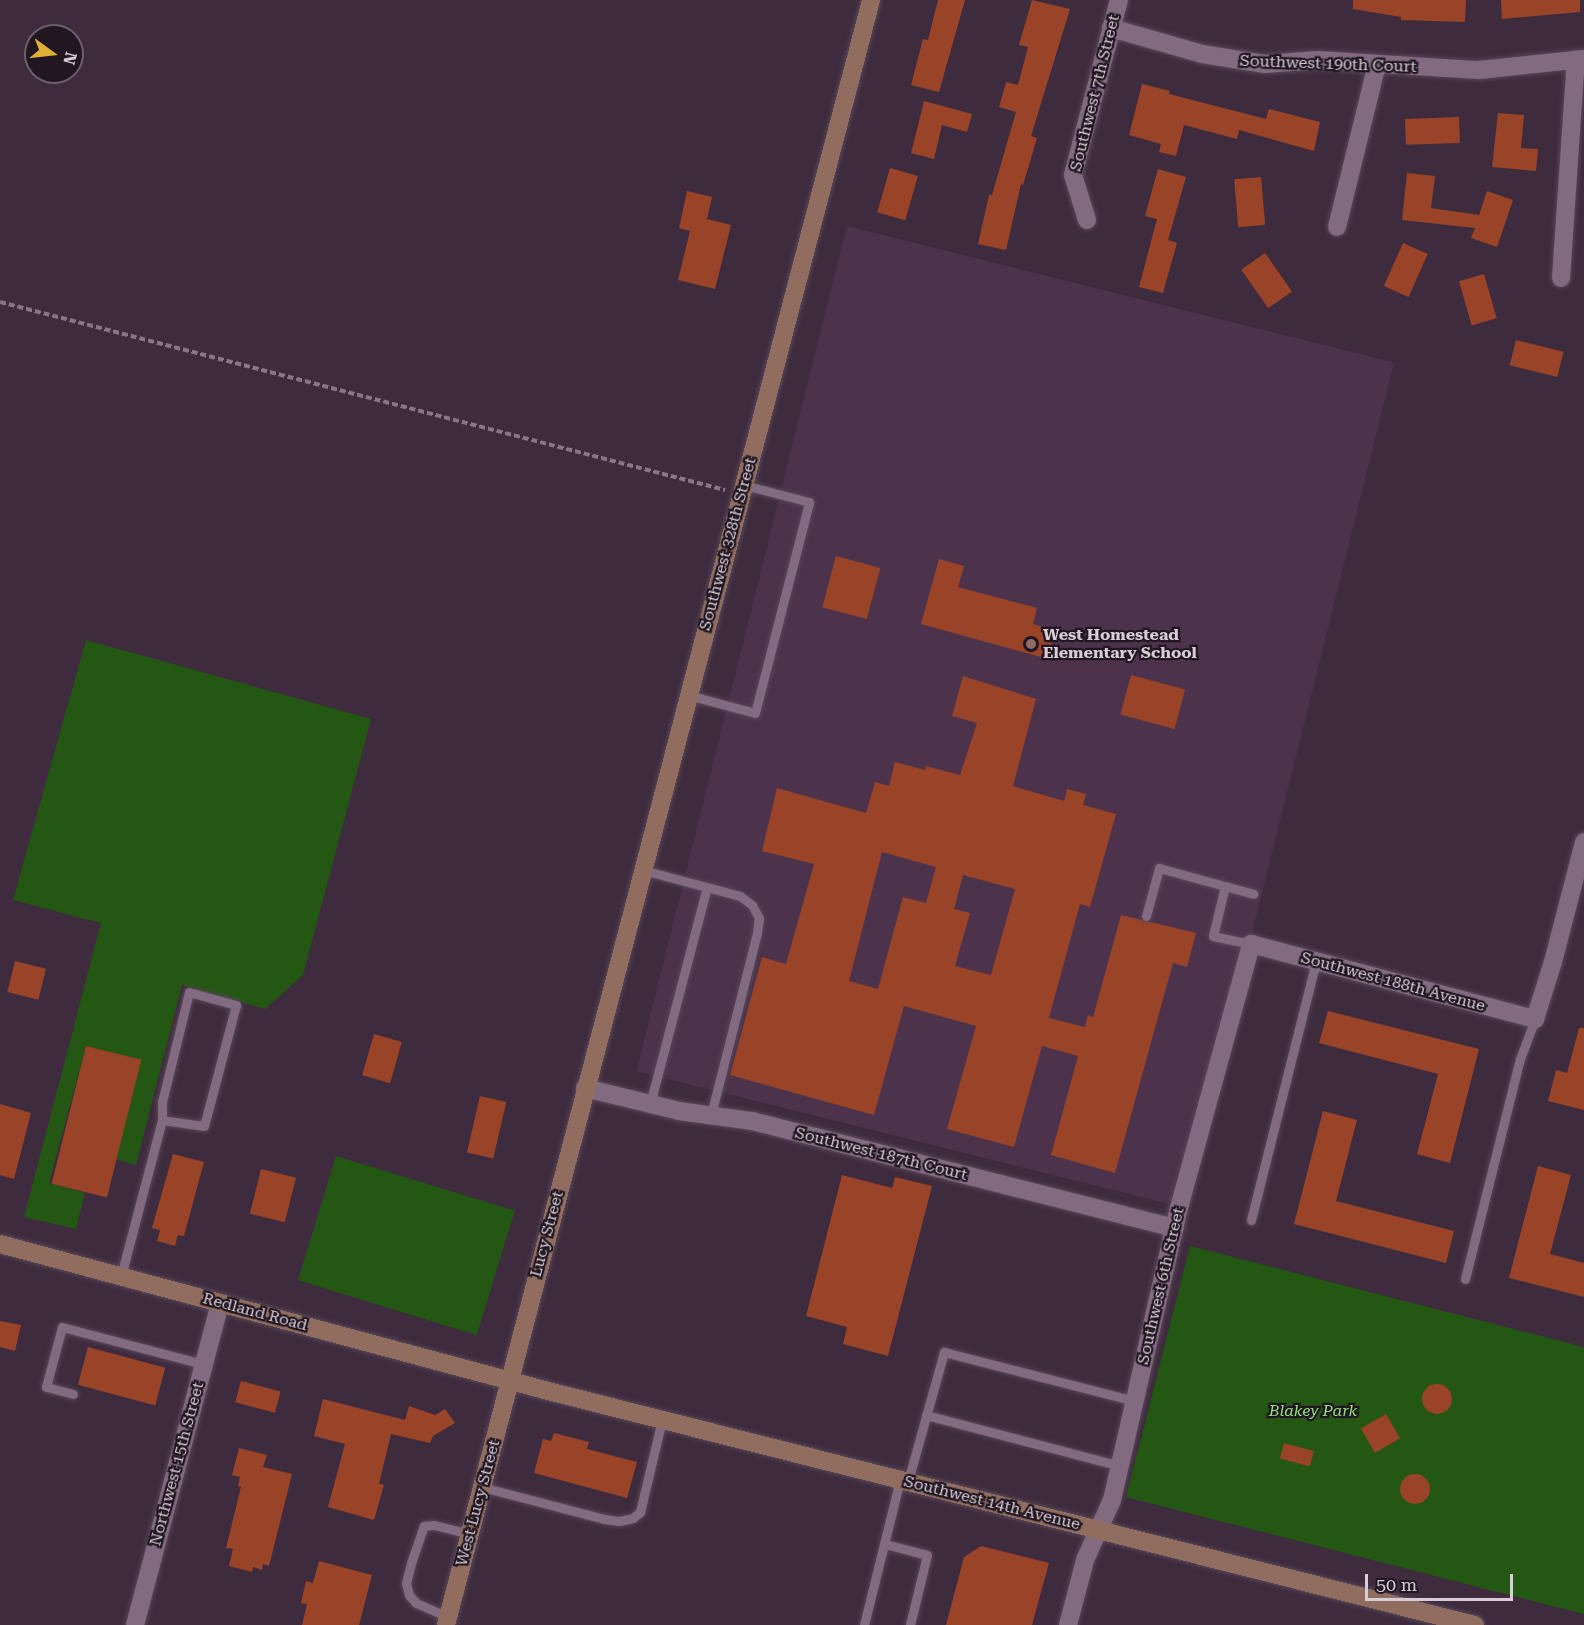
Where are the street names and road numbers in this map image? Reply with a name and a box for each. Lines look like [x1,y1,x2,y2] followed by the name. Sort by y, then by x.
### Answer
[1066,13,1124,173] street label: Southwest 7th Street
[1239,51,1417,77] street label: Southwest 190th Court
[696,455,760,633] street label: Southwest 328th Street
[1299,948,1487,1016] street label: Southwest 188th Avenue
[793,1123,969,1185] street label: Southwest 187th Court
[526,1189,568,1279] street label: Lucy Street
[1134,1206,1188,1366] street label: Southwest 6th Street
[201,1289,309,1335] street label: Redland Road
[146,1380,208,1548] street label: Northwest 15th Street
[452,1438,504,1568] street label: West Lucy Street
[902,1472,1082,1534] street label: Southwest 14th Avenue

